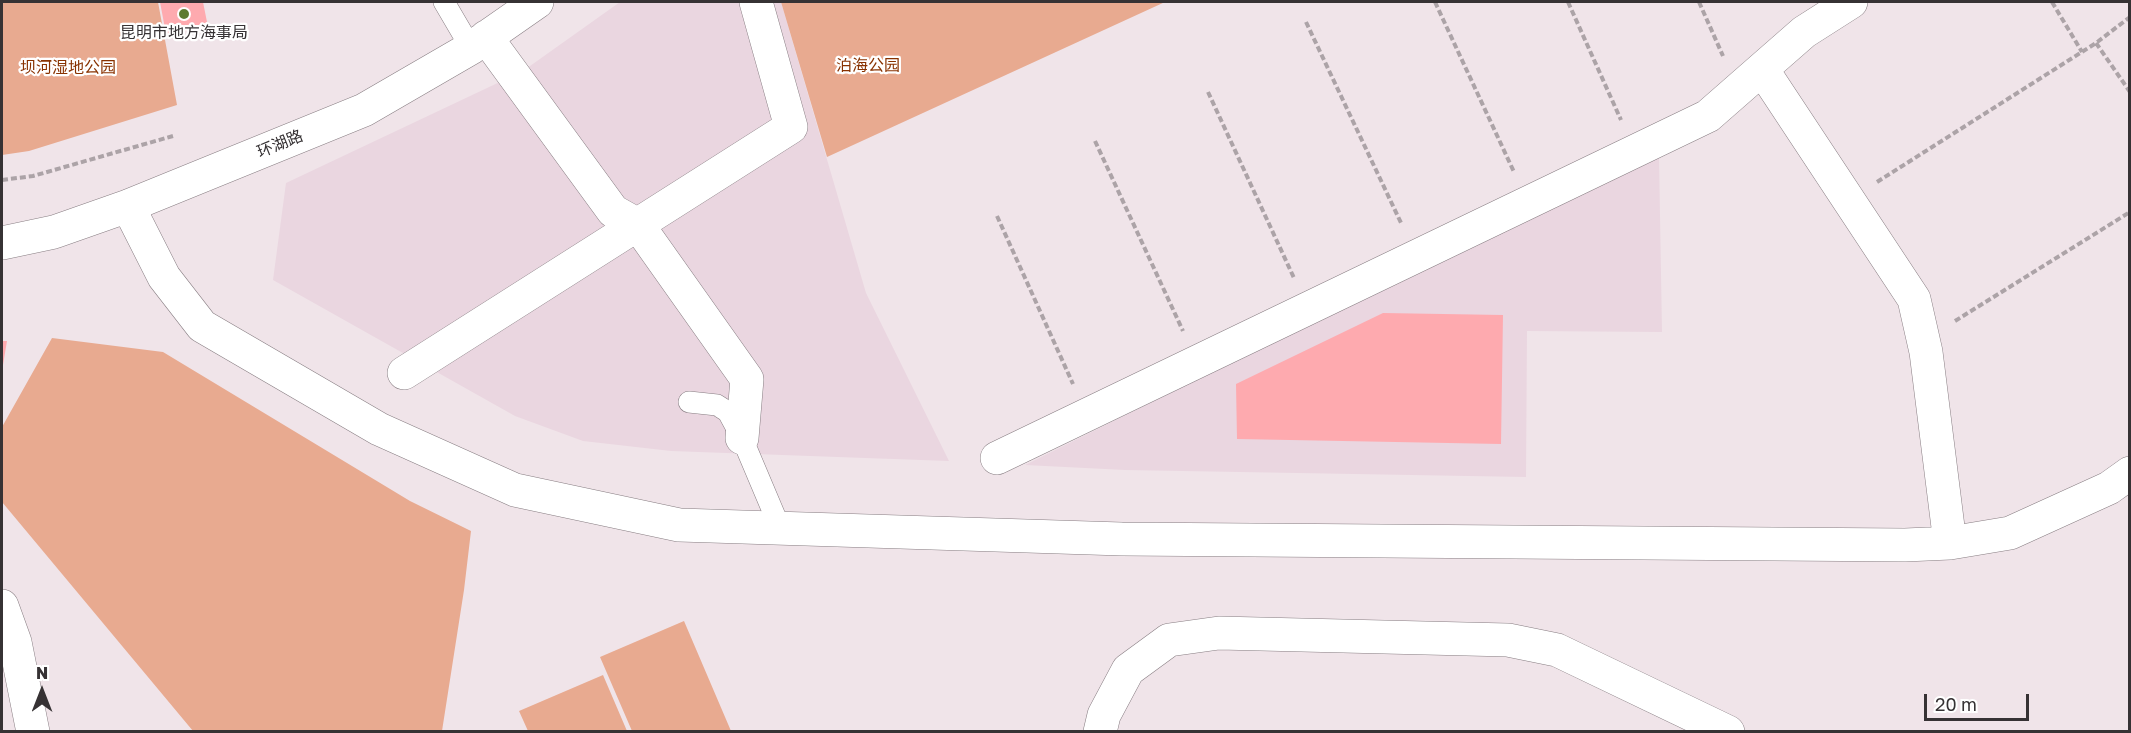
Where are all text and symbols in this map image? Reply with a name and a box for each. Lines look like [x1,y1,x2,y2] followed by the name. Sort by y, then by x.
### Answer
[177,7,191,21] marker: 昆明市地方海事局
[120,23,248,43] place label: 昆明市地方海事局
[836,56,900,76] park label: 泊海公园
[20,58,116,78] park label: 坝河湿地公园
[254,126,306,162] street label: 环湖路
[12,661,72,721] north arrow
[36,663,48,683] text: N
[1927,682,2032,720] scale bar
[1935,693,1977,715] text: 20 m

